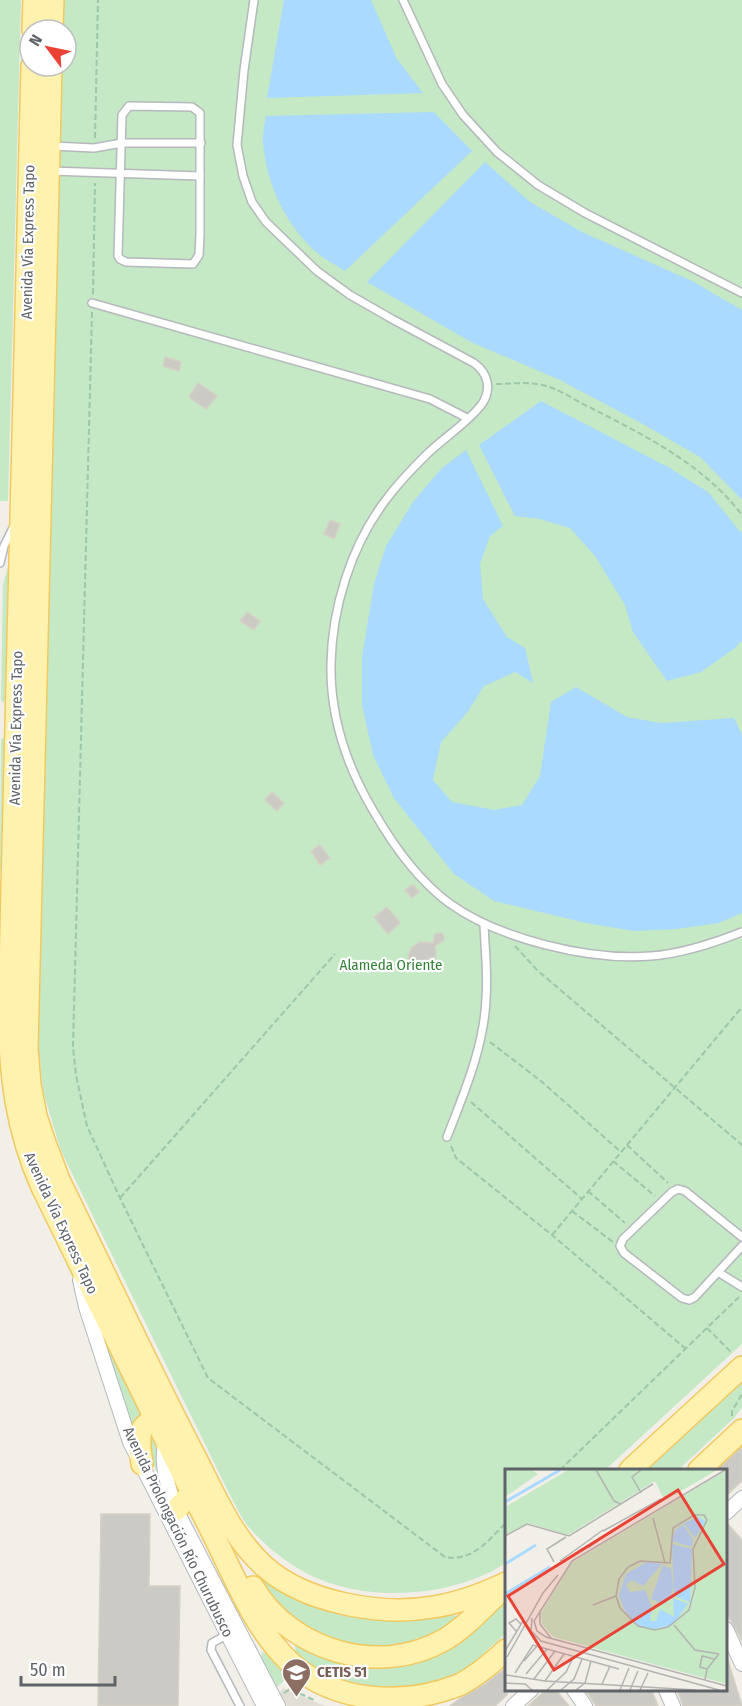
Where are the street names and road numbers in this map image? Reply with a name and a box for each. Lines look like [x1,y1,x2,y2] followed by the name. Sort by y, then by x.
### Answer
[18,165,38,319] street label: Avenida Vía Express Tapo
[6,651,26,805] street label: Avenida Vía Express Tapo
[20,1149,102,1297] street label: Avenida Vía Express Tapo
[119,1424,237,1640] street label: Avenida Prolongación Río Churubusco

